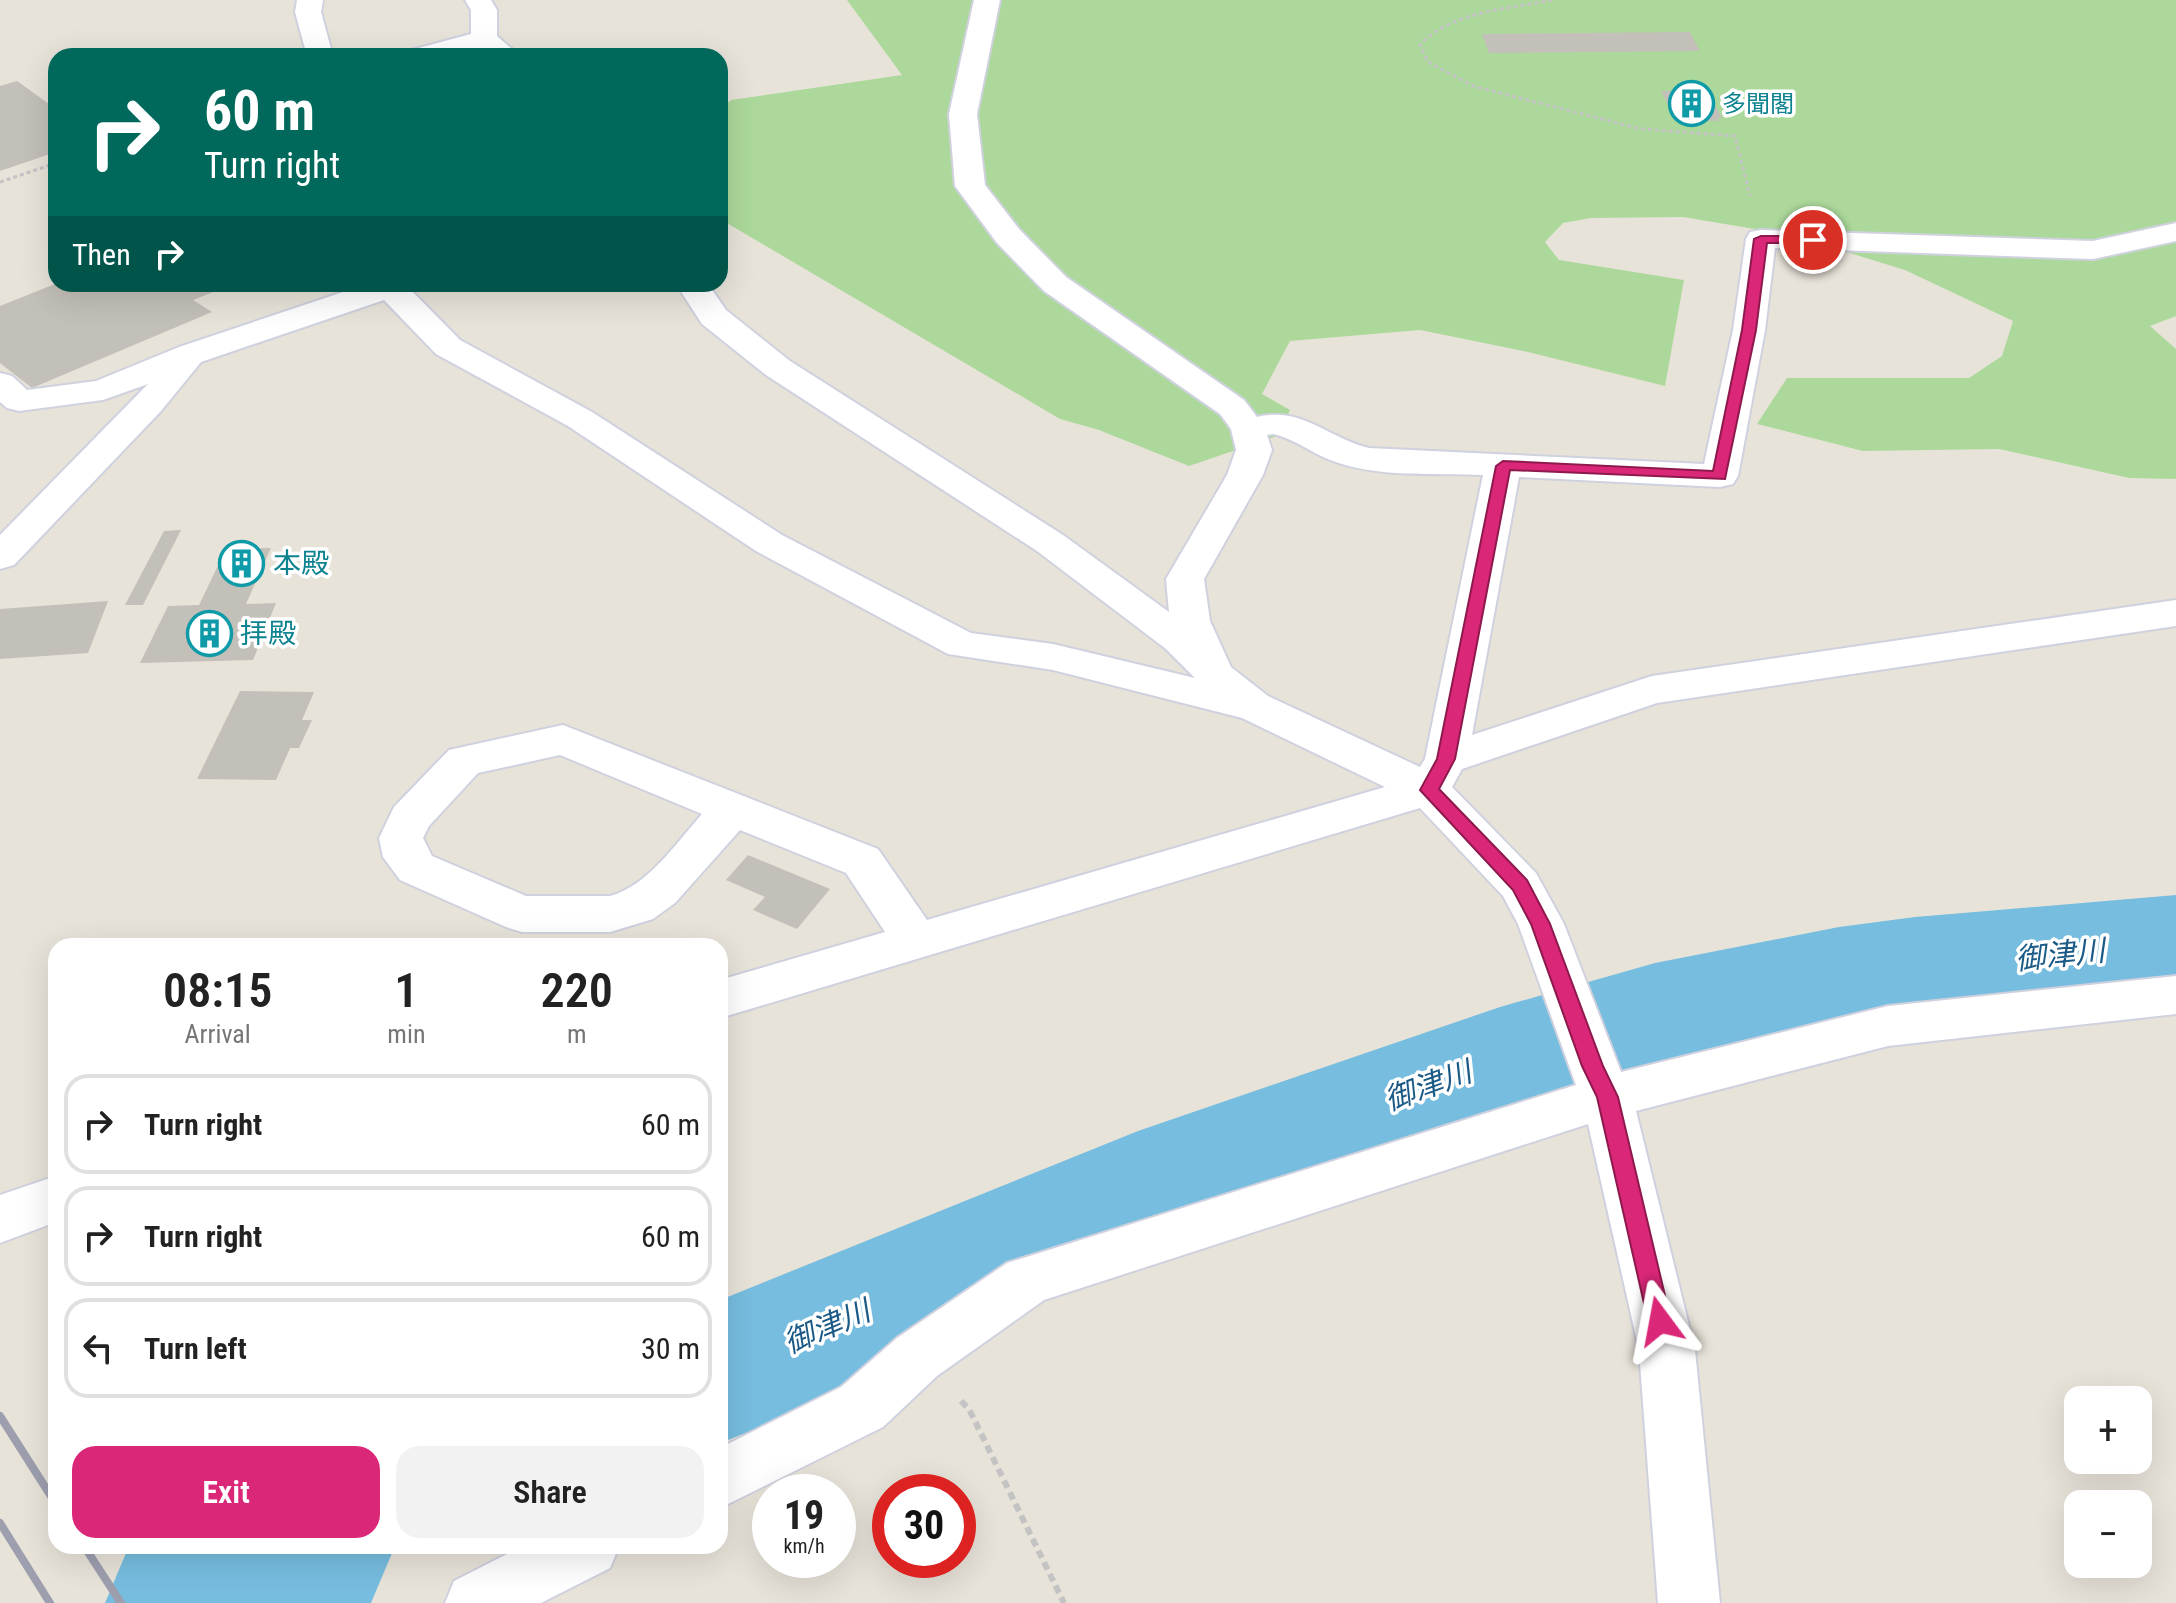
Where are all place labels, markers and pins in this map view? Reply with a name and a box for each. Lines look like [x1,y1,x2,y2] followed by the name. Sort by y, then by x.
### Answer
[1667,80,1715,128] building icon: 多聞閣
[1722,90,1794,118] place label: 多聞閣
[1779,206,1847,274] pin
[218,539,266,587] building icon: 本殿
[273,547,329,580] place label: 本殿
[185,609,233,657] building icon: 拝殿
[240,617,296,650] place label: 拝殿

